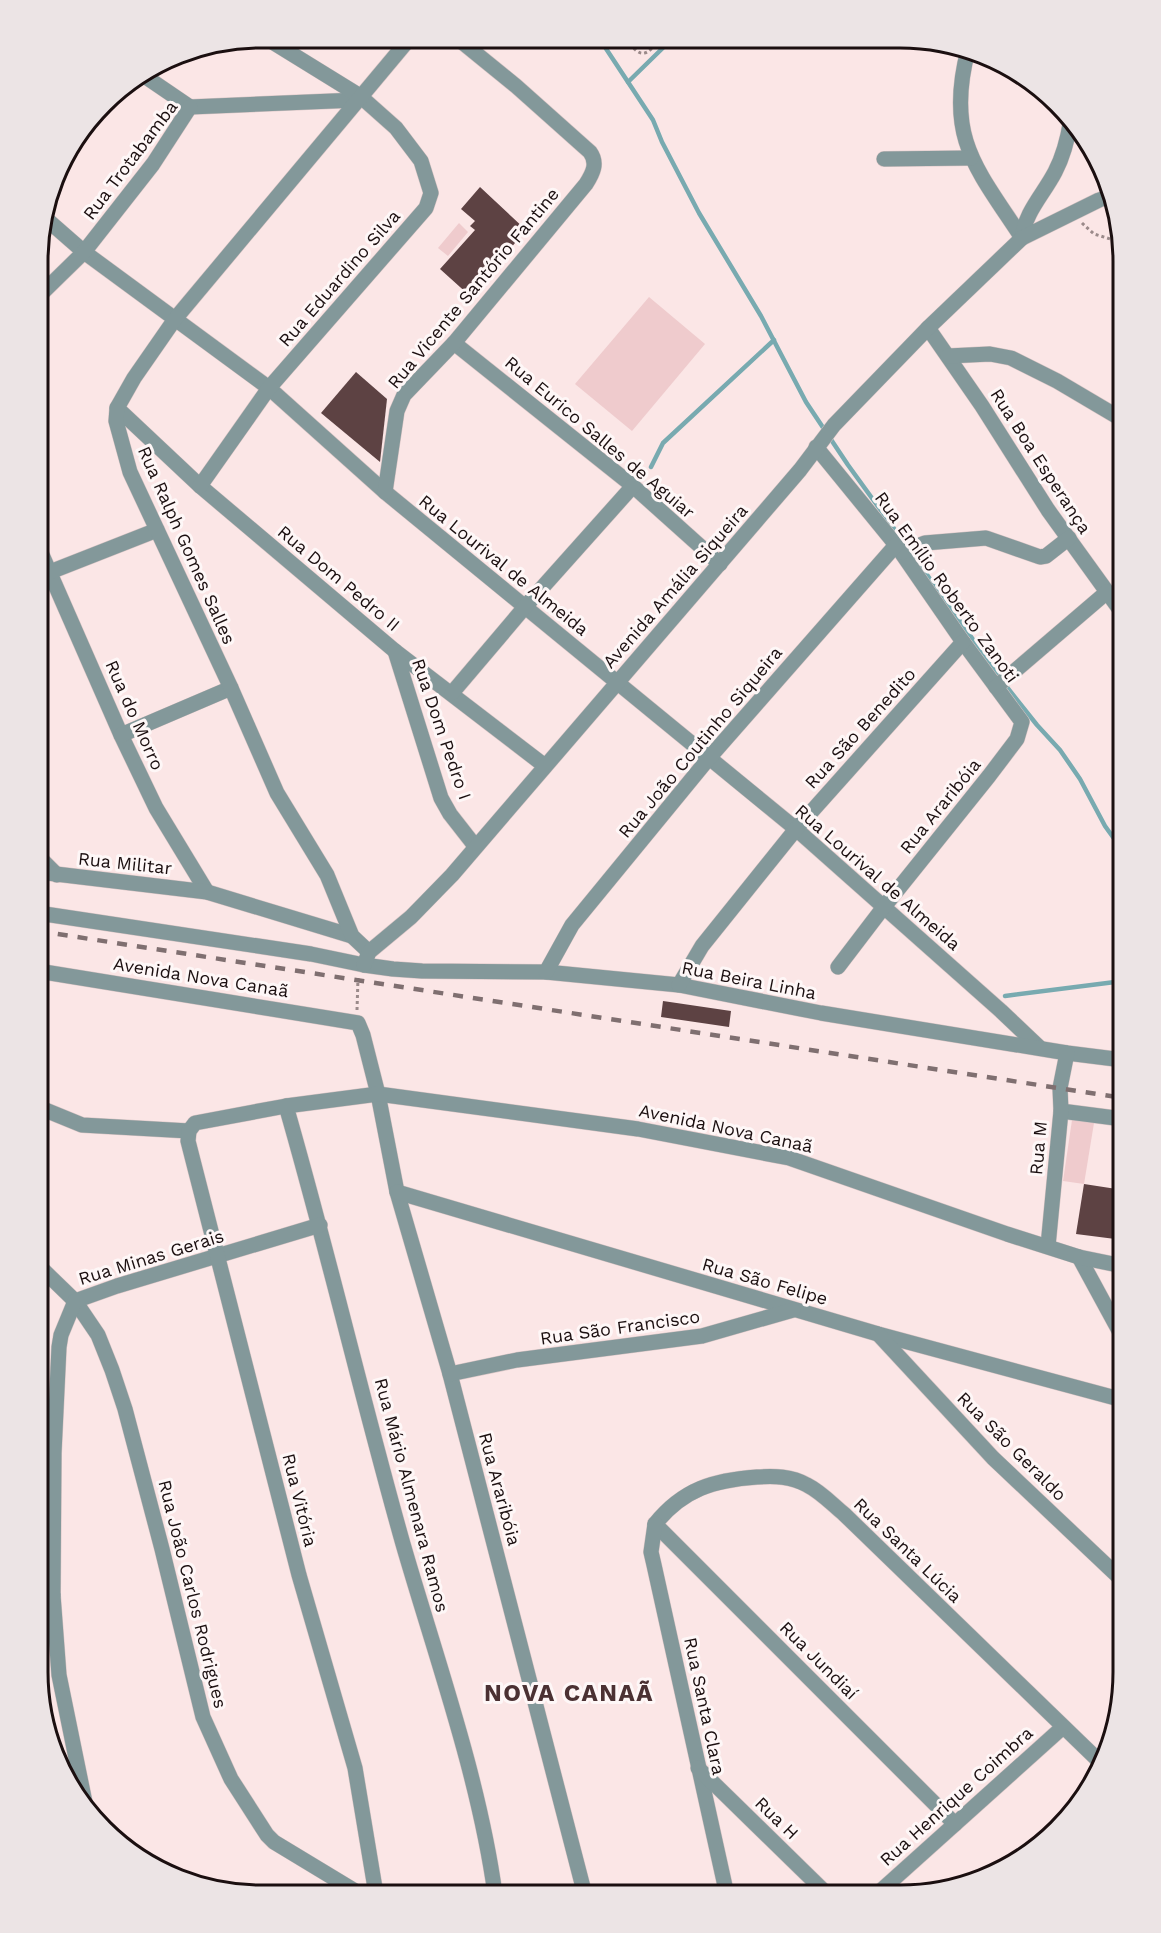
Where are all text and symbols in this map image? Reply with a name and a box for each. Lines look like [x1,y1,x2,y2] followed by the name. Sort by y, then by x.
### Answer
[78,96,182,224] street label: Rua Trotabamba
[383,183,563,393] street label: Rua Vicente Santório Fantine
[274,205,404,351] street label: Rua Eduardino Silva
[501,352,699,522] street label: Rua Eurico Salles de Aguiar
[986,385,1096,537] street label: Rua Boa Esperança
[134,443,240,647] street label: Rua Ralph Gomes Salles
[871,488,1023,686] street label: Rua Emílio Roberto Zanoti
[415,490,593,640] street label: Rua Lourival de Almeida
[598,500,752,672] street label: Avenida Amália Siqueira
[274,521,404,635] street label: Rua Dom Pedro II
[614,642,786,842] street label: Rua João Coutinho Siqueira
[408,656,476,802] street label: Rua Dom Pedro I
[101,657,169,773] street label: Rua do Morro
[800,663,920,793] street label: Rua São Benedito
[895,754,985,858] street label: Rua Araribóia
[791,800,965,954] street label: Rua Lourival de Almeida
[77,848,173,878] street label: Rua Militar
[112,953,290,1001] street label: Avenida Nova Canaã
[680,957,818,1003] street label: Rua Beira Linha
[637,1099,815,1157] street label: Avenida Nova Canaã
[1025,1120,1051,1176] street label: Rua M
[76,1225,226,1289] street label: Rua Minas Gerais
[700,1253,830,1309] street label: Rua São Felipe
[539,1305,701,1349] street label: Rua São Francisco
[371,1376,453,1614] street label: Rua Mário Almenara Ramos
[953,1387,1071,1505] street label: Rua São Geraldo
[475,1430,525,1548] street label: Rua Araribóia
[278,1451,322,1549] street label: Rua Vitória
[154,1478,232,1710] street label: Rua João Carlos Rodrigues
[850,1493,966,1607] street label: Rua Santa Lúcia
[776,1617,863,1704] street label: Rua Jundiaí
[680,1635,730,1777] street label: Rua Santa Clara
[484,1679,654,1707] district label: NOVA CANAÃ
[875,1722,1037,1870] street label: Rua Henrique Coimbra
[751,1792,803,1844] street label: Rua H

